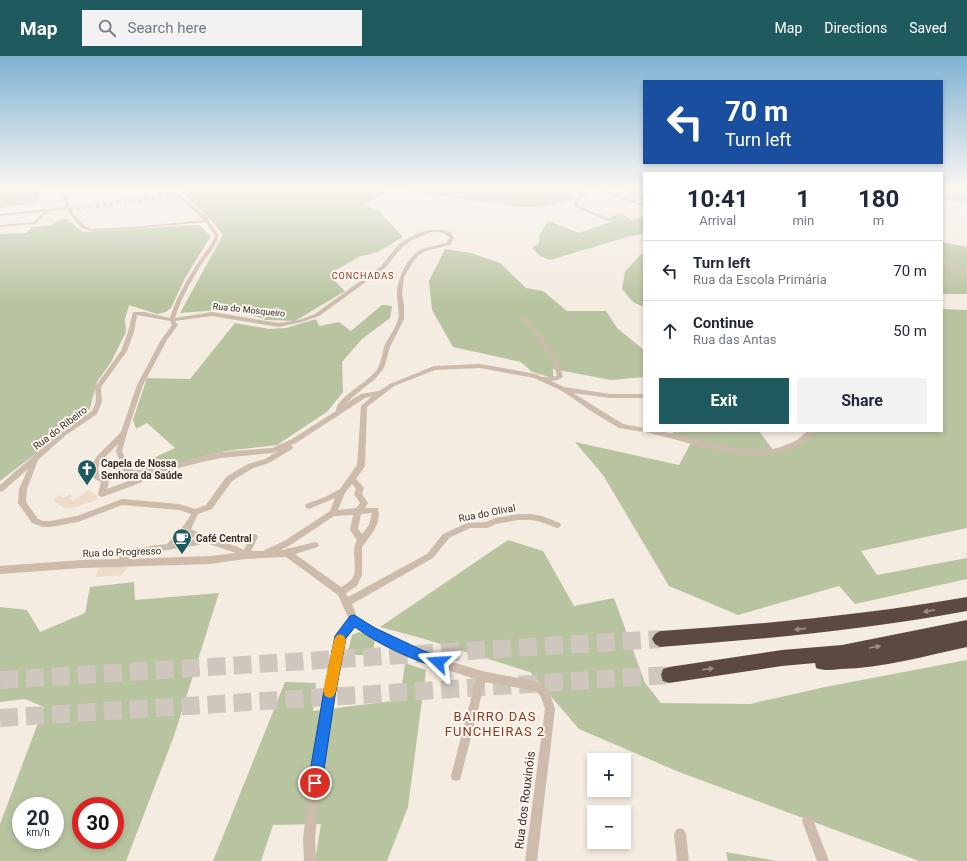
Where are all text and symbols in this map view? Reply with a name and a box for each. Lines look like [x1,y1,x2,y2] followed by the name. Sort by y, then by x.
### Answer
[82,10,362,46] search box
[20,17,58,40] text: Map
[96,17,118,39] icon: search
[128,19,206,37] text: Search here
[775,20,802,36] text: Map
[824,20,887,36] text: Directions
[909,20,947,36] text: Saved
[725,95,788,128] text: 70 m
[659,96,711,148] icon: left
[725,129,791,150] text: Turn left
[687,185,749,213] text: 10:41
[796,185,810,213] text: 1
[858,185,899,213] text: 180
[699,213,736,228] text: Arrival
[792,213,814,228] text: min
[873,213,884,228] text: m
[693,254,750,272] text: Turn left
[659,260,681,282] icon: left
[893,262,927,280] text: 70 m
[332,271,394,281] district label: CONCHADAS
[693,272,827,287] text: Rua da Escola Primária
[212,301,286,319] street label: Rua do Mosqueiro
[693,314,754,332] text: Continue
[659,320,681,342] icon: ahead
[893,322,927,340] text: 50 m
[693,332,777,347] text: Rua das Antas
[659,378,789,424] button: Exit
[797,378,927,424] button: Share
[31,404,89,452] street label: Rua do Ribeiro
[76,458,98,486] church icon: Capela de Nossa Senhora da Saúde
[101,458,183,481] place label: Capela de Nossa Senhora da Saúde
[458,502,516,524] street label: Rua do Olival
[171,527,193,555] cafe icon: Café Central
[196,533,252,544] place label: Café Central
[82,545,162,559] street label: Rua do Progresso
[923,608,935,614] one-way arrow
[794,625,806,632] one-way arrow
[417,641,459,683] position arrow
[868,644,881,650] one-way arrow
[702,666,714,672] one-way arrow
[445,709,545,739] district label: BAIRRO DAS FUNCHEIRAS 2
[512,750,538,850] street label: Rua dos Rouxinóis
[587,753,631,849] map controls
[587,753,631,797] button: +
[298,766,332,800] pin
[304,772,326,794] icon: arrive
[72,797,124,849] speed limit sign: 30
[587,805,631,849] button: −
[27,806,49,830] text: 20
[26,827,50,838] text: km/h

